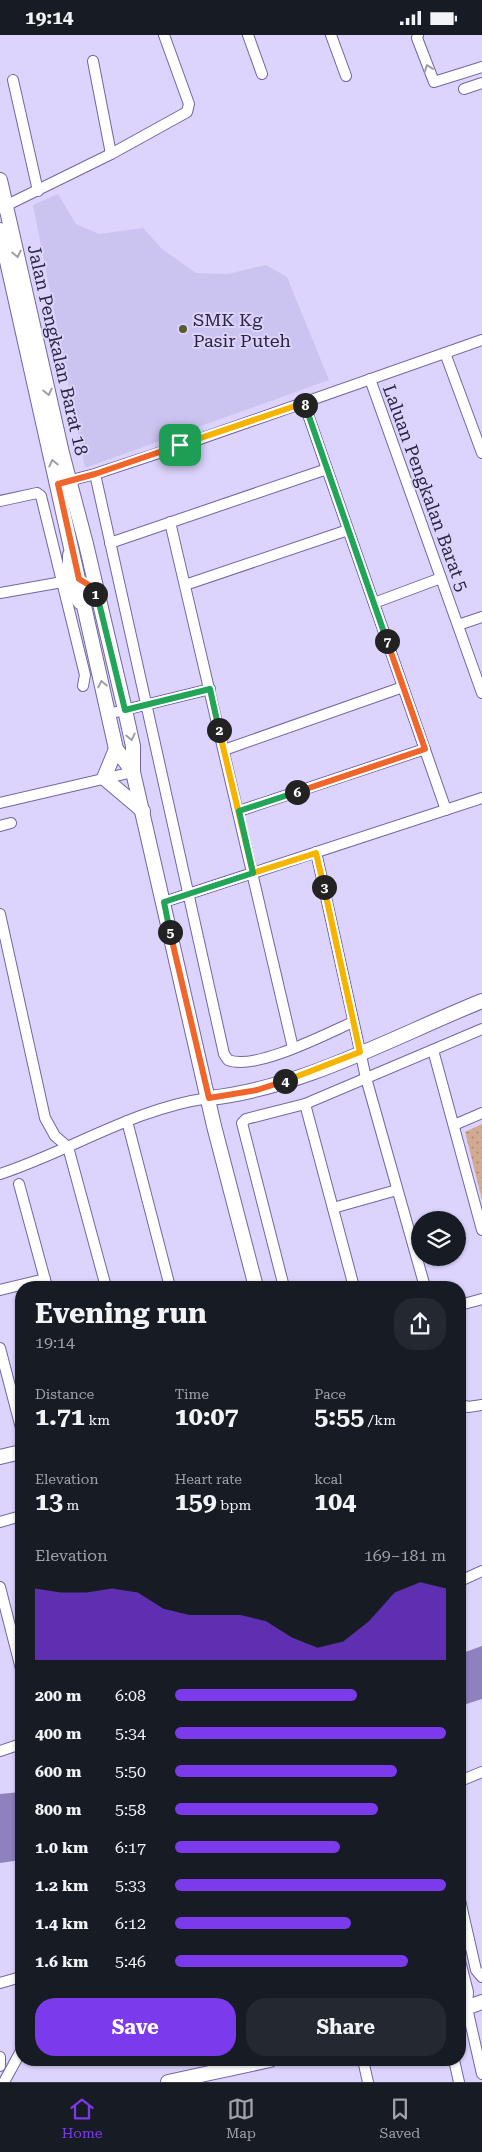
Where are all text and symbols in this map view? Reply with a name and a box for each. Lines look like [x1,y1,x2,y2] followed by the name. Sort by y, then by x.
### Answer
[25,6,74,29] text: 19:14
[424,64,434,73] one-way arrow
[23,242,93,458] street label: Jalan Pengkalan Barat 18
[11,249,22,258] one-way arrow
[193,309,291,351] place label: SMK Kg Pasir Puteh
[177,323,189,335] marker: SMK Kg Pasir Puteh
[379,382,473,594] street label: Laluan Pengkalan Barat 5
[42,387,53,396] one-way arrow
[292,393,318,417] pin: 8
[302,397,309,413] text: 8
[159,424,201,466] pin
[166,431,194,459] icon: arrive
[48,459,59,468] one-way arrow
[82,581,108,607] pin: 1
[92,586,99,602] text: 1
[374,629,400,653] pin: 7
[384,633,391,649] text: 7
[97,680,108,688] one-way arrow
[206,717,232,743] pin: 2
[216,722,223,738] text: 2
[125,732,135,741] one-way arrow
[284,779,310,805] pin: 6
[294,784,301,800] text: 6
[312,875,336,899] pin: 3
[321,879,328,895] text: 3
[158,919,182,945] pin: 5
[167,924,174,940] text: 5
[272,1069,298,1093] pin: 4
[282,1073,289,1089] text: 4
[411,1211,466,1266] map controls
[411,1211,466,1266] button: layers
[35,1297,207,1330] text: Evening run
[394,1298,446,1350] button: share
[35,1333,75,1352] text: 19:14
[35,1386,94,1402] text: Distance
[175,1386,209,1402] text: Time
[314,1386,346,1402] text: Pace
[35,1402,85,1431] text: 1.71
[175,1402,238,1431] text: 10:07
[314,1402,364,1431] text: 5:55
[85,1412,110,1428] text: km
[364,1412,396,1428] text: /km
[35,1471,98,1487] text: Elevation
[175,1471,242,1487] text: Heart rate
[314,1471,343,1487] text: kcal
[35,1487,63,1516] text: 13
[175,1487,217,1516] text: 159
[314,1487,356,1516] text: 104
[63,1497,79,1513] text: m
[217,1497,251,1513] text: bpm
[35,1546,108,1565] text: Elevation
[364,1546,446,1565] text: 169–181 m
[35,1686,81,1705] text: 200 m
[115,1686,146,1705] text: 6:08
[35,1724,81,1743] text: 400 m
[115,1724,146,1743] text: 5:34
[35,1762,81,1781] text: 600 m
[115,1762,146,1781] text: 5:50
[35,1800,81,1819] text: 800 m
[115,1800,146,1819] text: 5:58
[35,1838,88,1857] text: 1.0 km
[115,1838,146,1857] text: 6:17
[35,1876,88,1895] text: 1.2 km
[115,1876,146,1895] text: 5:33
[35,1914,88,1933] text: 1.4 km
[115,1914,146,1933] text: 6:12
[35,1952,88,1971] text: 1.6 km
[115,1952,146,1971] text: 5:46
[35,1998,236,2056] button: Save
[246,1998,446,2056] button: Share
[62,2095,102,2141] tab: Home
[226,2095,256,2141] tab: Map
[380,2095,420,2141] tab: Saved

